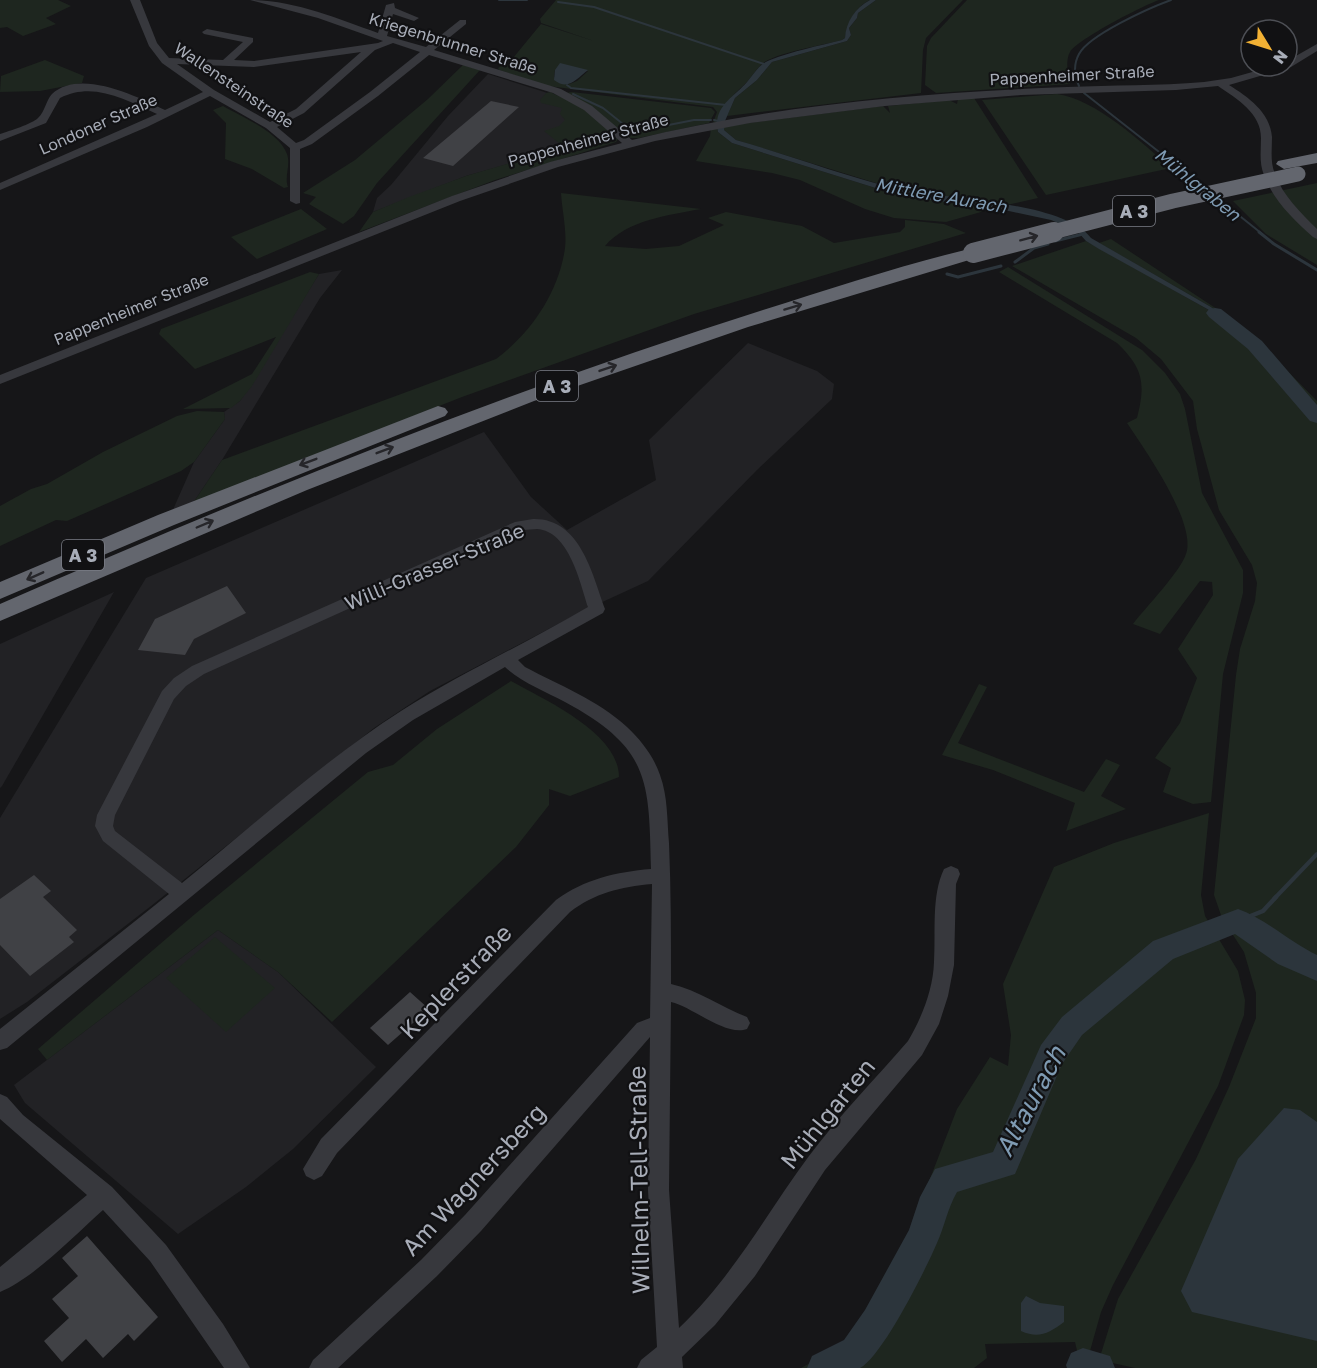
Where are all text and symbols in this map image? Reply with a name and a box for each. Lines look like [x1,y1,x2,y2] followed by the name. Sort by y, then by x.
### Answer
[367,8,539,78] street label: Kriegenbrunner Straße
[1239,18,1299,78] north arrow
[170,38,298,132] street label: Wallensteinstraße
[1269,46,1292,68] text: N
[989,61,1155,89] street label: Pappenheimer Straße
[36,89,160,159] street label: Londoner Straße
[506,109,670,171] street label: Pappenheimer Straße
[1151,143,1246,226] water label: Mühlgraben
[874,173,1009,218] water label: Mittlere Aurach
[1113,196,1155,226] road number: A 3
[1019,232,1038,243] one-way arrow
[51,269,211,349] street label: Pappenheimer Straße
[783,301,802,312] one-way arrow
[598,361,616,372] one-way arrow
[536,371,578,401] road number: A 3
[376,444,394,455] one-way arrow
[299,457,317,468] one-way arrow
[341,517,527,615] street label: Willi-Grasser-Straße
[195,518,214,529] one-way arrow
[62,540,104,570] road number: A 3
[26,571,45,582] one-way arrow
[393,918,517,1044] street label: Keplerstraße
[988,1040,1072,1161] water label: Altaurach
[774,1052,880,1174] street label: Mühlgarten
[622,1066,654,1294] street label: Wilhelm-Tell-Straße
[395,1097,551,1261] street label: Am Wagnersberg

